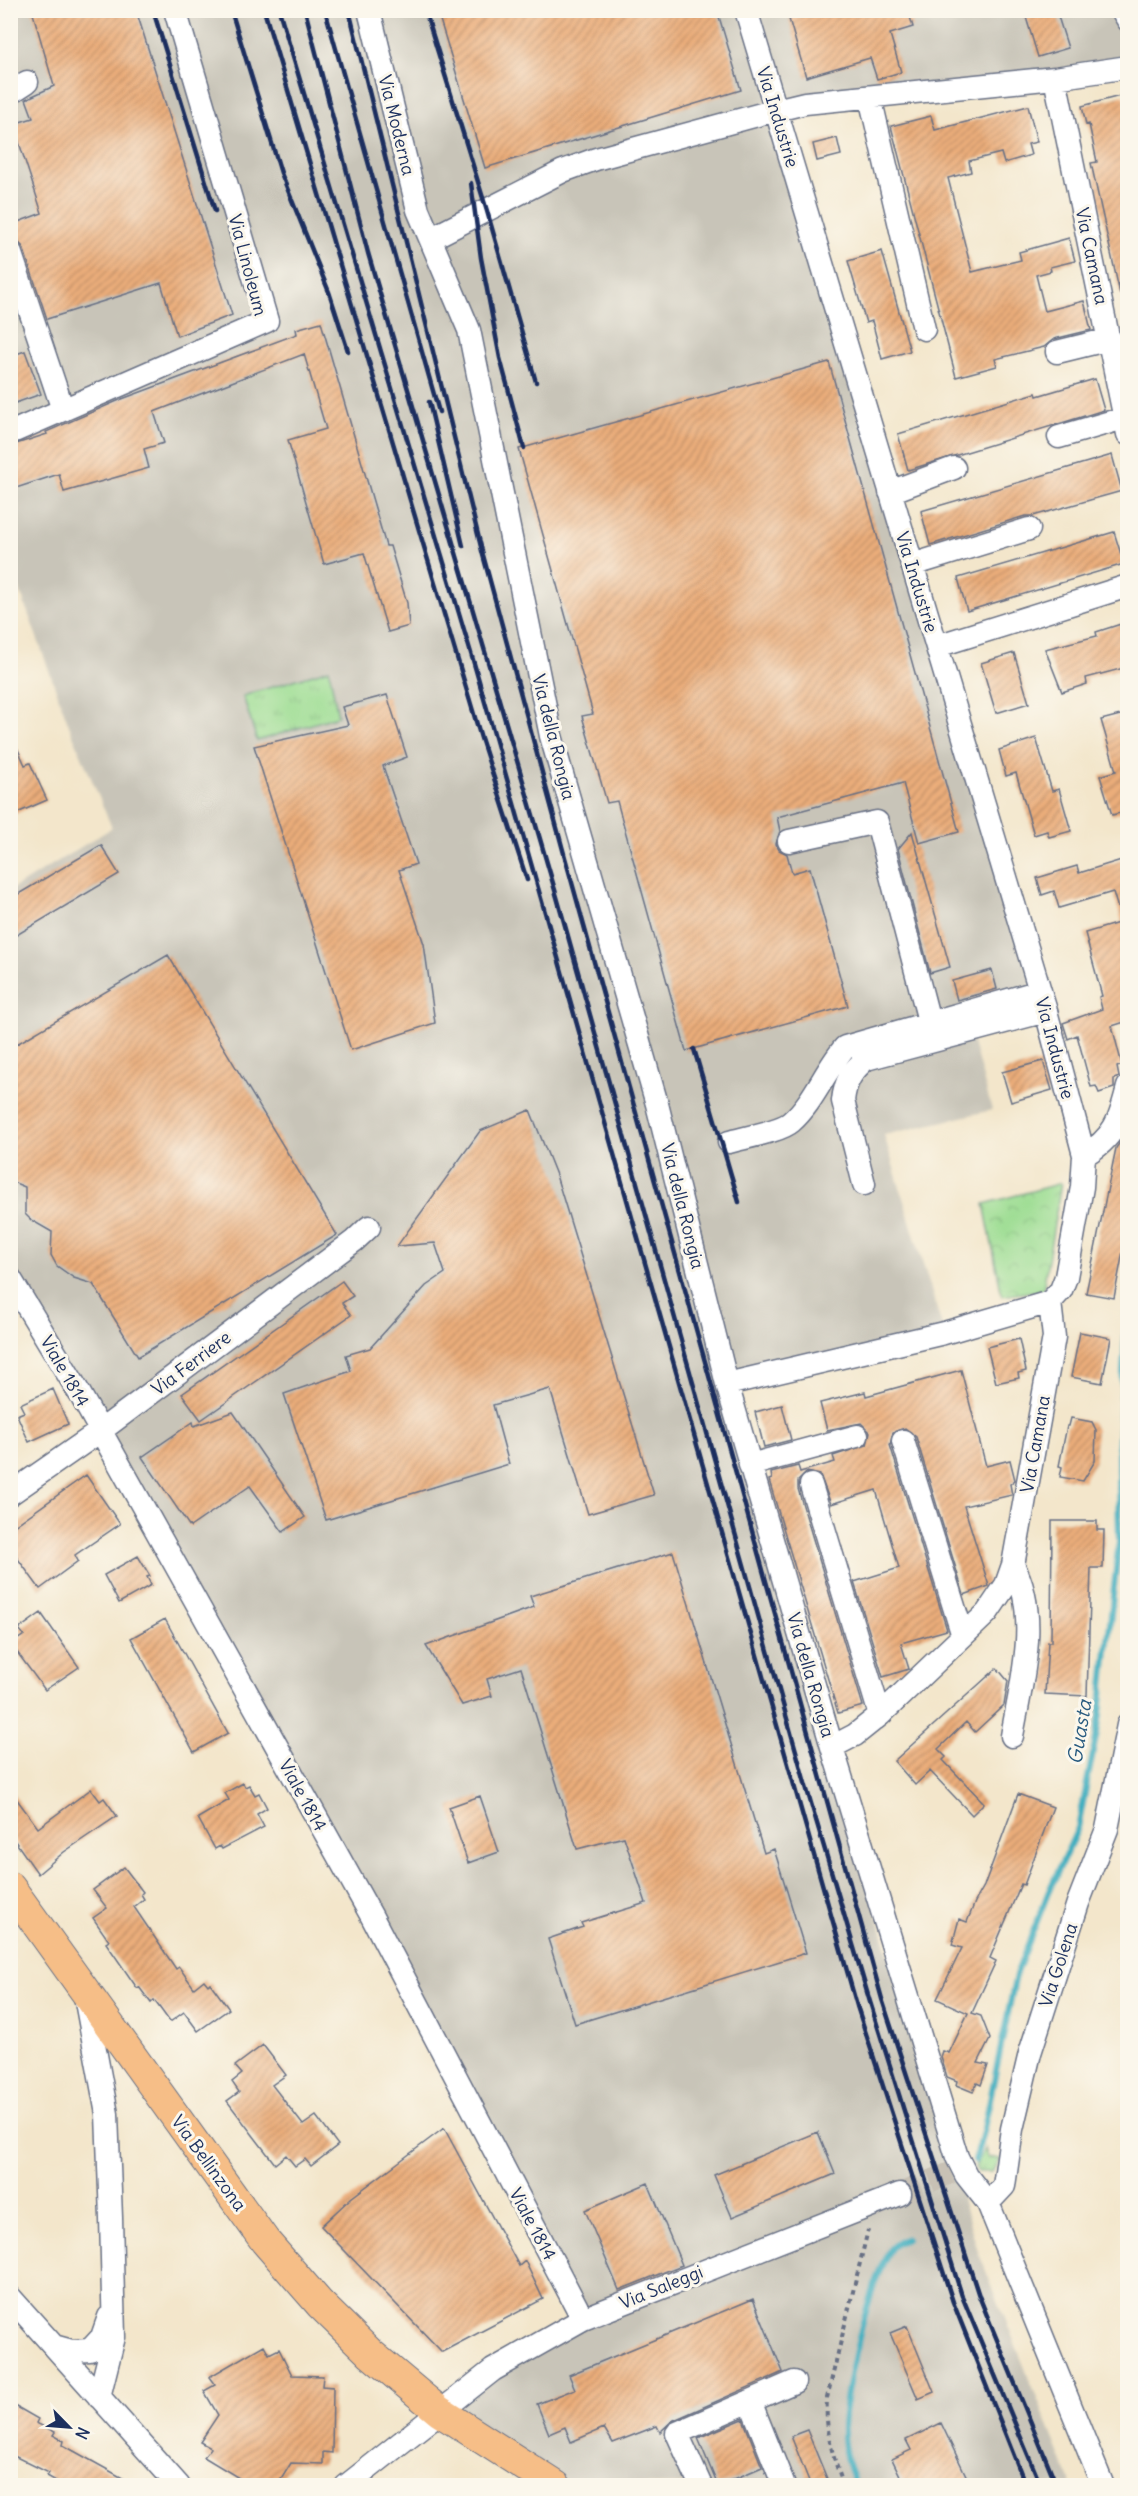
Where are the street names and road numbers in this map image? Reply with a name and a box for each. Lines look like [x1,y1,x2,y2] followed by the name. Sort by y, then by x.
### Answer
[752,64,804,170] street label: Via Industrie
[373,72,421,178] street label: Via Moderna
[1071,205,1113,307] street label: Via Camana
[223,212,273,319] street label: Via Linoleum
[891,529,943,635] street label: Via Industrie
[527,672,581,802] street label: Via della Rongia
[1030,995,1080,1101] street label: Via Industrie
[656,1141,710,1271] street label: Via della Rongia
[147,1326,235,1400] street label: Via Ferriere
[35,1331,95,1411] street label: Viale 1814
[1015,1393,1055,1495] street label: Via Camana
[782,1610,840,1740] street label: Via della Rongia
[274,1755,332,1835] street label: Viale 1814
[1034,1920,1082,2010] street label: Via Golena
[166,2110,252,2216] street label: Via Bellinzona
[504,2184,562,2264] street label: Viale 1814
[616,2260,706,2314] street label: Via Saleggi

